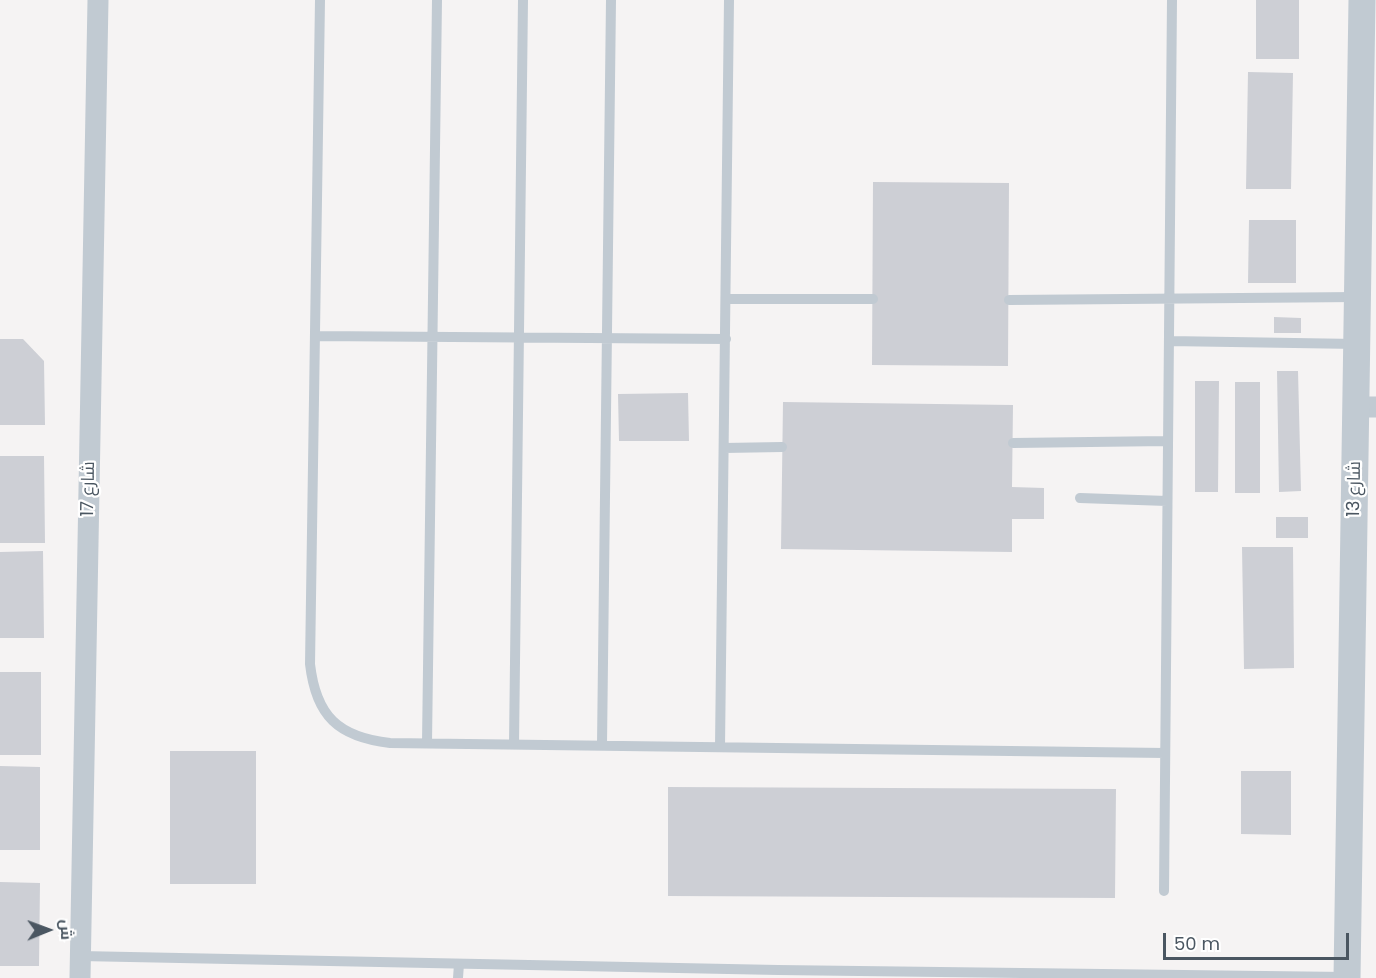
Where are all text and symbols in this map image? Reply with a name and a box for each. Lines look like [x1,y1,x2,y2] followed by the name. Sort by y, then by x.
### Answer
[78,461,100,517] street label: شارع 17
[1344,461,1366,517] street label: شارع 13
[18,900,78,960] north arrow
[55,919,78,940] text: ش
[1166,921,1352,959] scale bar
[1174,931,1220,956] text: 50 m

